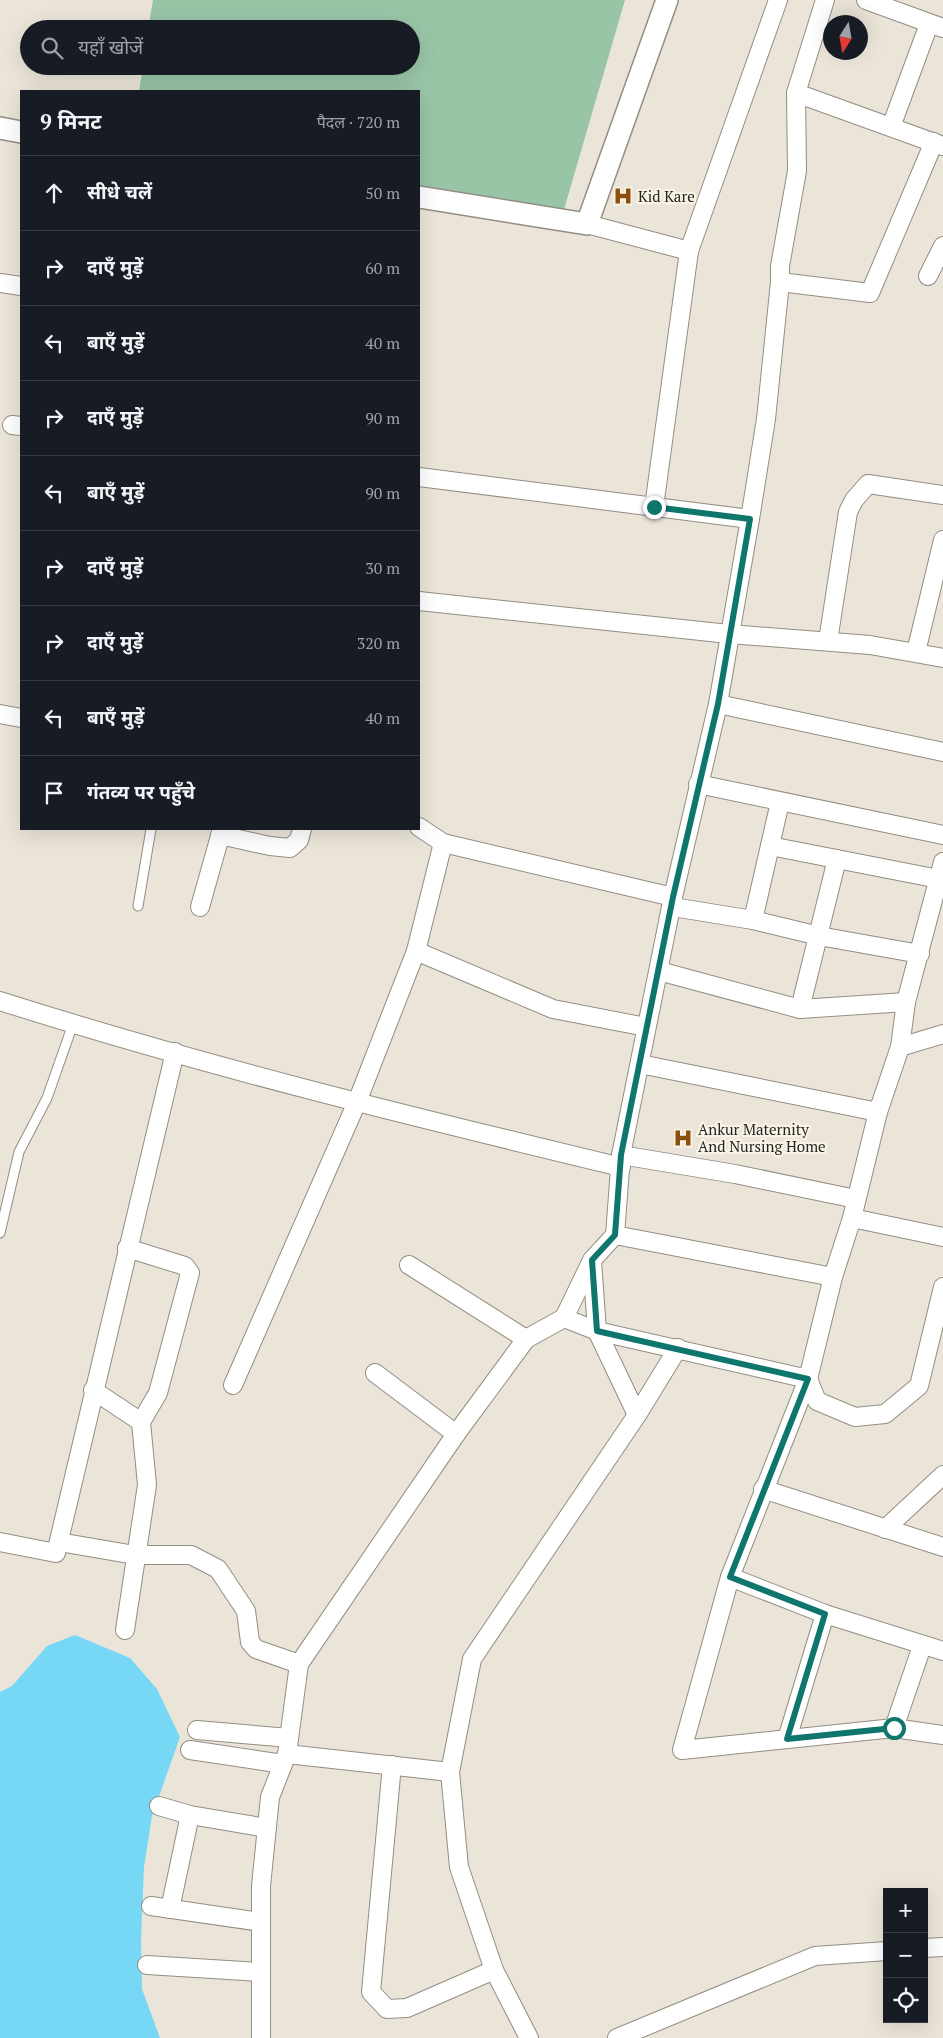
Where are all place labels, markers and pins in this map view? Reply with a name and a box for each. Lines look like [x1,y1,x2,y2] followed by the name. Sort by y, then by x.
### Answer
[612,185,634,207] hospital icon: Kid Kare
[638,186,695,206] place label: Kid Kare
[698,1119,826,1156] place label: Ankur Maternity And Nursing Home
[672,1127,694,1149] hospital icon: Ankur Maternity And Nursing Home

